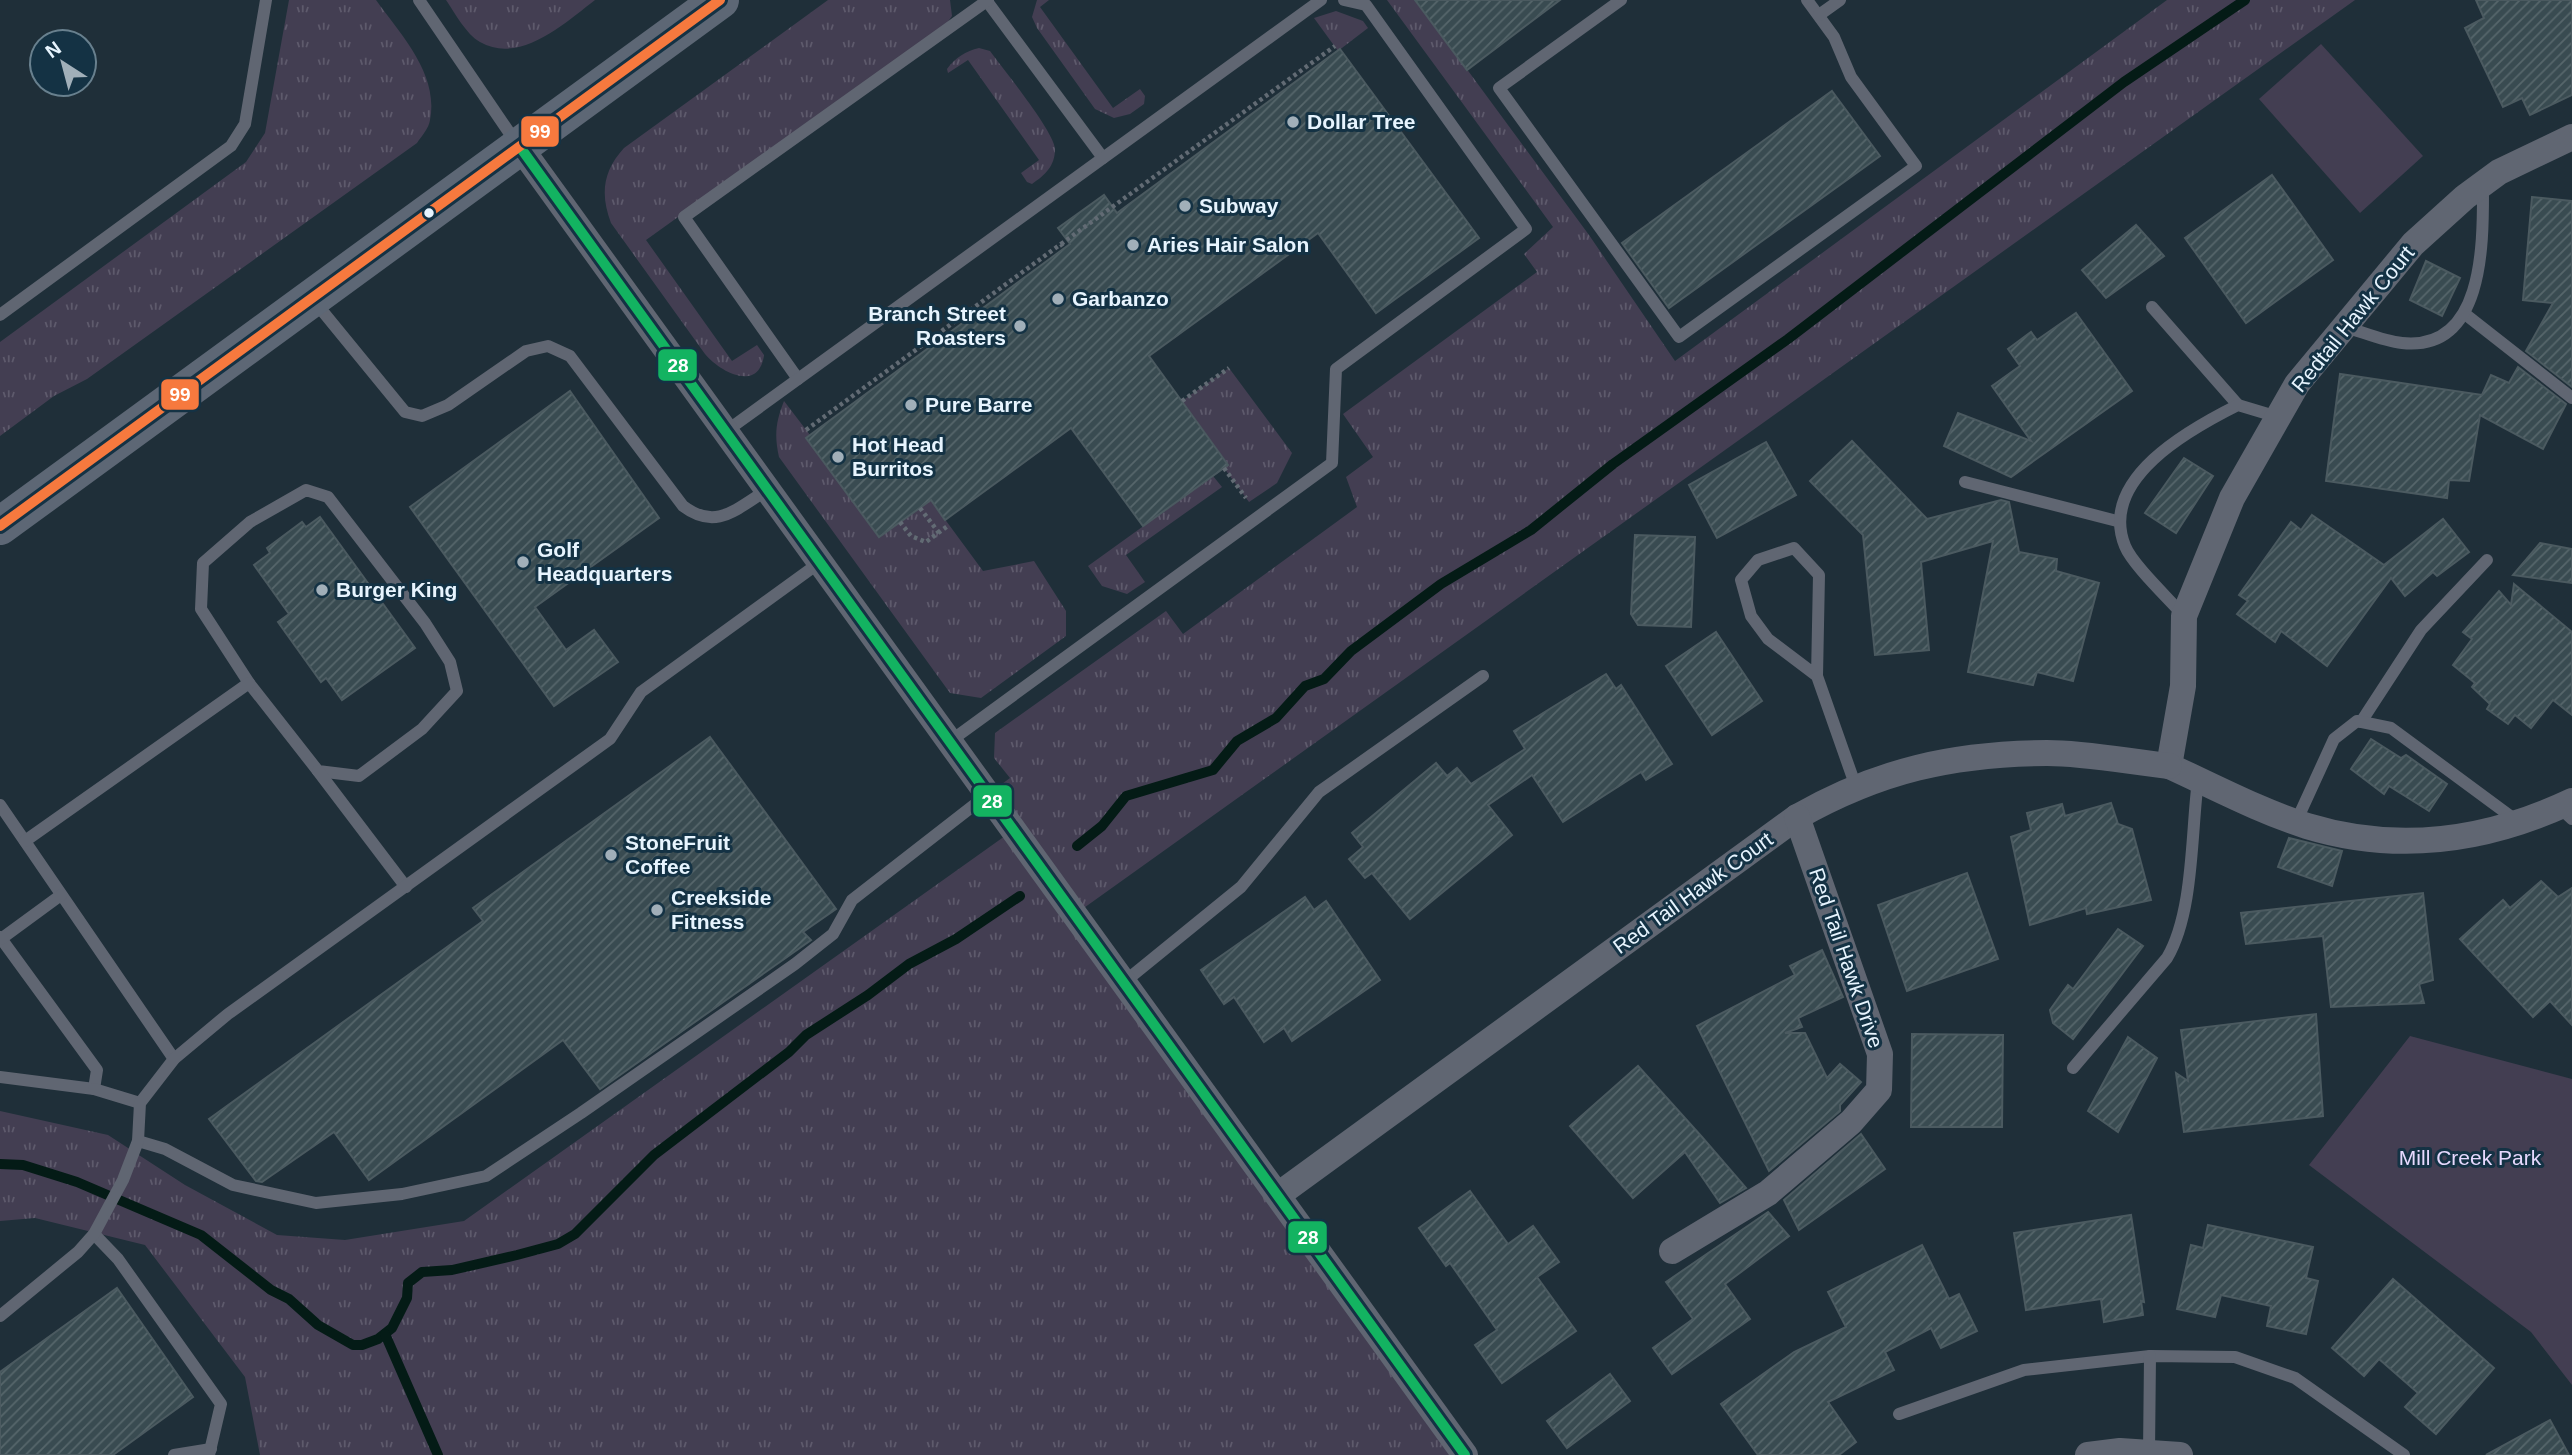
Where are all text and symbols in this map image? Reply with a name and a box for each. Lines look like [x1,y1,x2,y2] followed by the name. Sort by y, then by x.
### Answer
[28,28,98,98] north arrow
[42,37,65,62] text: N
[1307,110,1416,133] place label: Dollar Tree
[1285,114,1301,130] marker: Dollar Tree
[520,115,560,148] line badge: 99
[529,121,551,142] text: 99
[1199,194,1279,217] place label: Subway
[1177,198,1193,214] marker: Subway
[422,206,436,220] unlabelled marker
[1147,233,1309,256] place label: Aries Hair Salon
[1125,237,1141,253] marker: Aries Hair Salon
[2287,241,2419,396] street label: Redtail Hawk Court
[1072,287,1169,310] place label: Garbanzo
[1050,291,1066,307] marker: Garbanzo
[868,302,1006,349] place label: Branch Street Roasters
[1012,318,1028,334] marker: Branch Street Roasters
[657,348,698,382] line badge: 28
[667,355,689,376] text: 28
[160,378,200,411] line badge: 99
[169,384,191,405] text: 99
[925,393,1032,416] place label: Pure Barre
[903,397,919,413] marker: Pure Barre
[852,433,944,480] place label: Hot Head Burritos
[830,449,846,465] marker: Hot Head Burritos
[537,538,672,585] place label: Golf Headquarters
[515,554,531,570] marker: Golf Headquarters
[336,578,457,601] place label: Burger King
[314,582,330,598] marker: Burger King
[972,784,1013,818] line badge: 28
[981,791,1003,812] text: 28
[1609,827,1777,958] street label: Red Tail Hawk Court
[625,831,730,878] place label: StoneFruit Coffee
[603,847,619,863] marker: StoneFruit Coffee
[1805,865,1888,1051] street label: Red Tail Hawk Drive
[671,886,771,933] place label: Creekside Fitness
[649,902,665,918] marker: Creekside Fitness
[2399,1146,2542,1169] park label: Mill Creek Park
[1287,1220,1328,1254] line badge: 28
[1297,1227,1319,1248] text: 28

